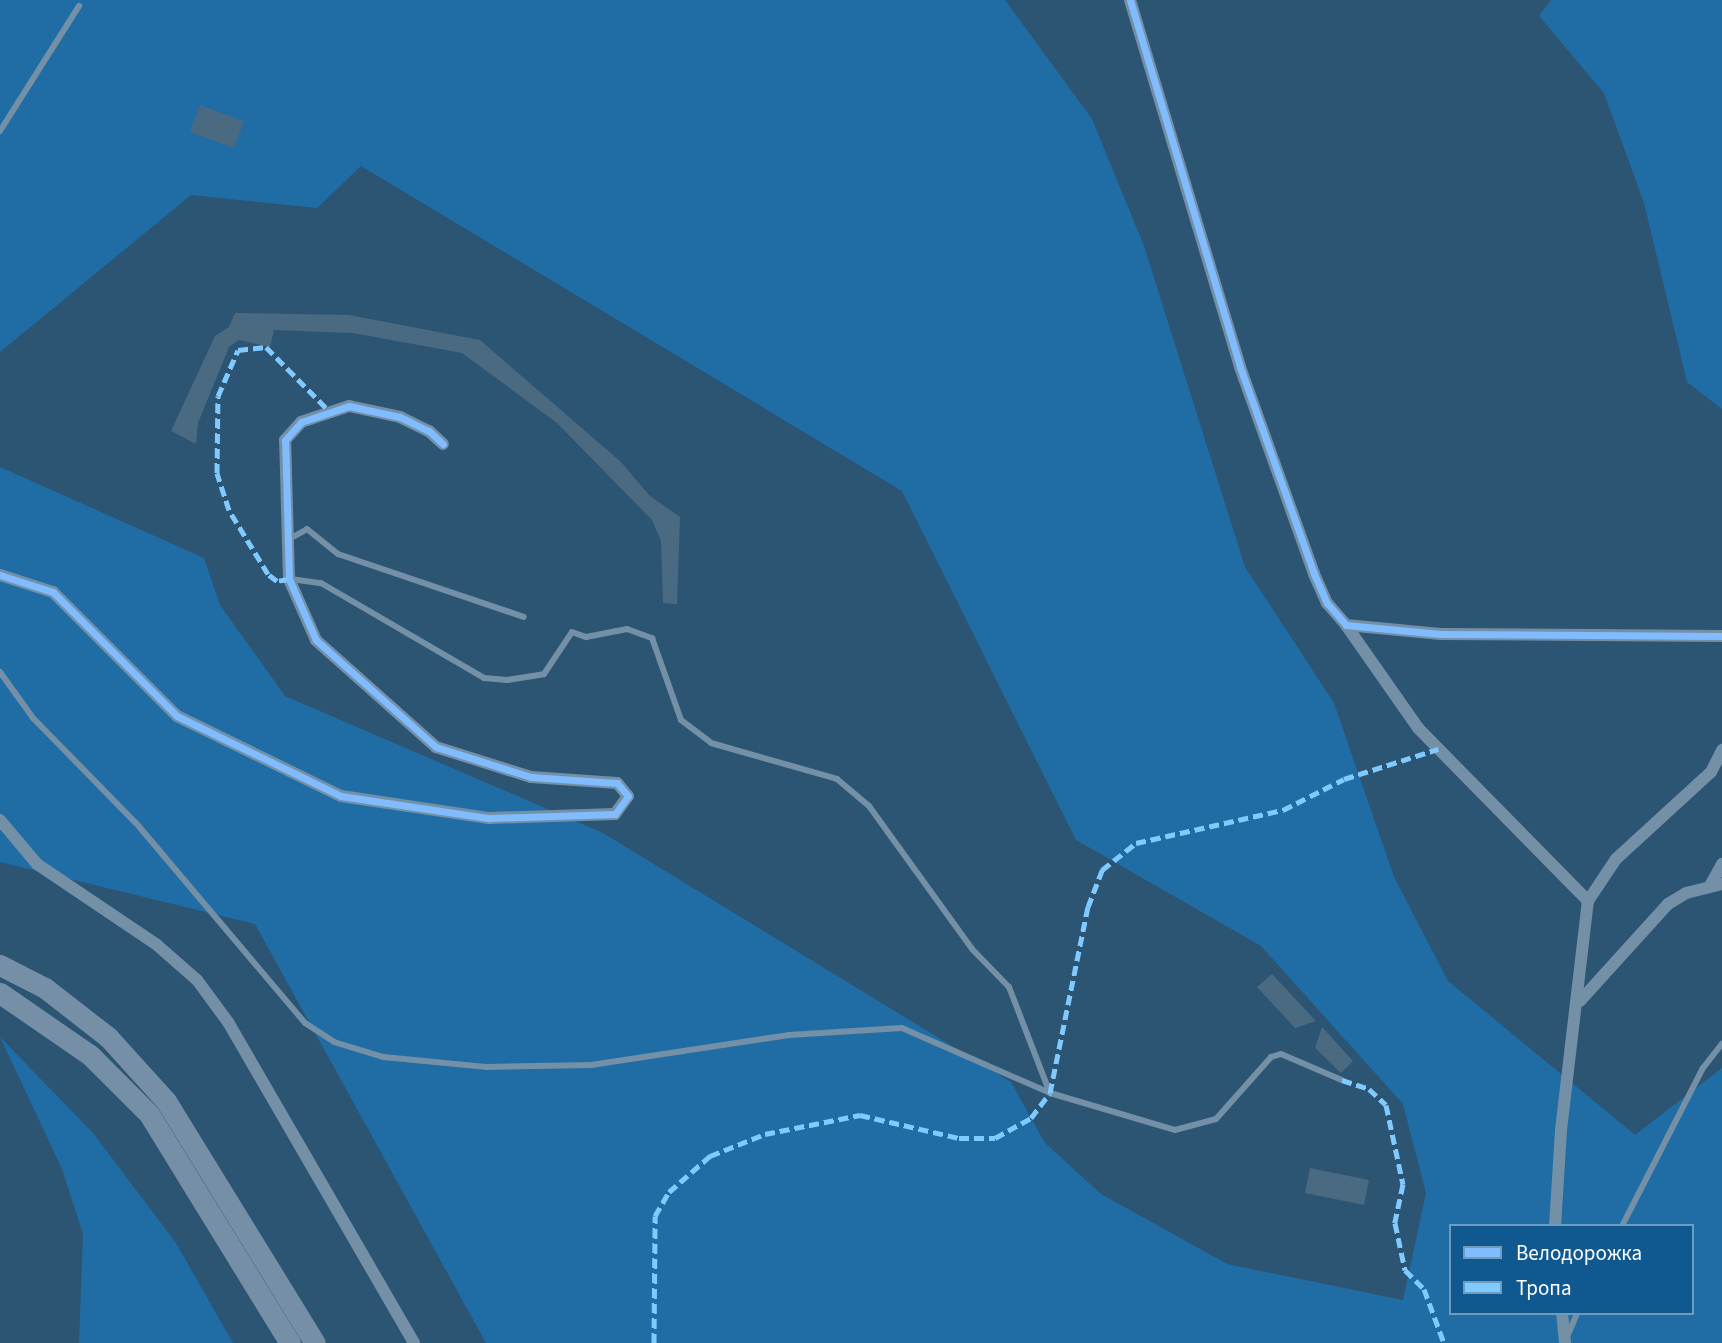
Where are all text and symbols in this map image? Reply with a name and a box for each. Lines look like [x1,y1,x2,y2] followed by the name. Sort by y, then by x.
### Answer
[1449,1224,1694,1315] legend
[1516,1238,1642,1268] text: Велодорожка
[1516,1273,1572,1303] text: Тропа

